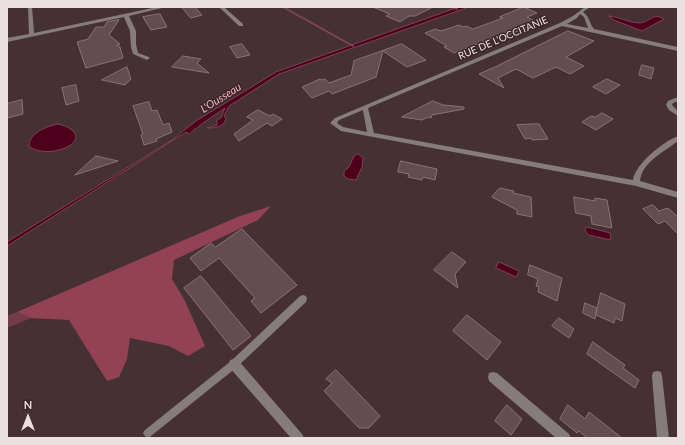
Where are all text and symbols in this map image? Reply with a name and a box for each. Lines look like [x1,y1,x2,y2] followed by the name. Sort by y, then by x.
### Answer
[456,14,550,62] street label: RUE DE L'OCCITANIE
[198,80,244,116] water label: L'Ousseau
[8,397,48,437] north arrow
[24,398,32,411] text: N

